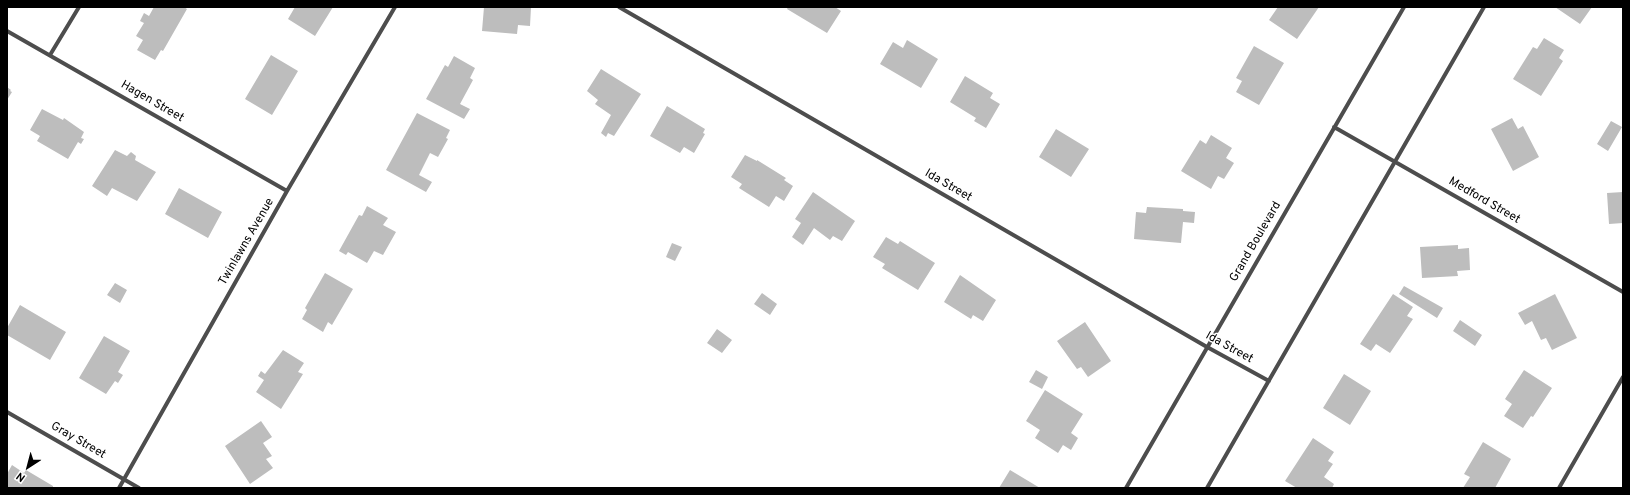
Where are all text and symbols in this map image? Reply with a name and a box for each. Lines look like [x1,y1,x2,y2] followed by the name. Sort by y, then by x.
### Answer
[118,78,186,126] street label: Hagen Street
[922,167,974,205] street label: Ida Street
[1446,175,1522,227] street label: Medford Street
[216,196,278,288] street label: Twinlawns Avenue
[1227,199,1285,285] street label: Grand Boulevard
[1203,329,1255,367] street label: Ida Street
[48,419,108,463] street label: Gray Street
[8,447,48,487] north arrow
[14,469,28,485] text: N

